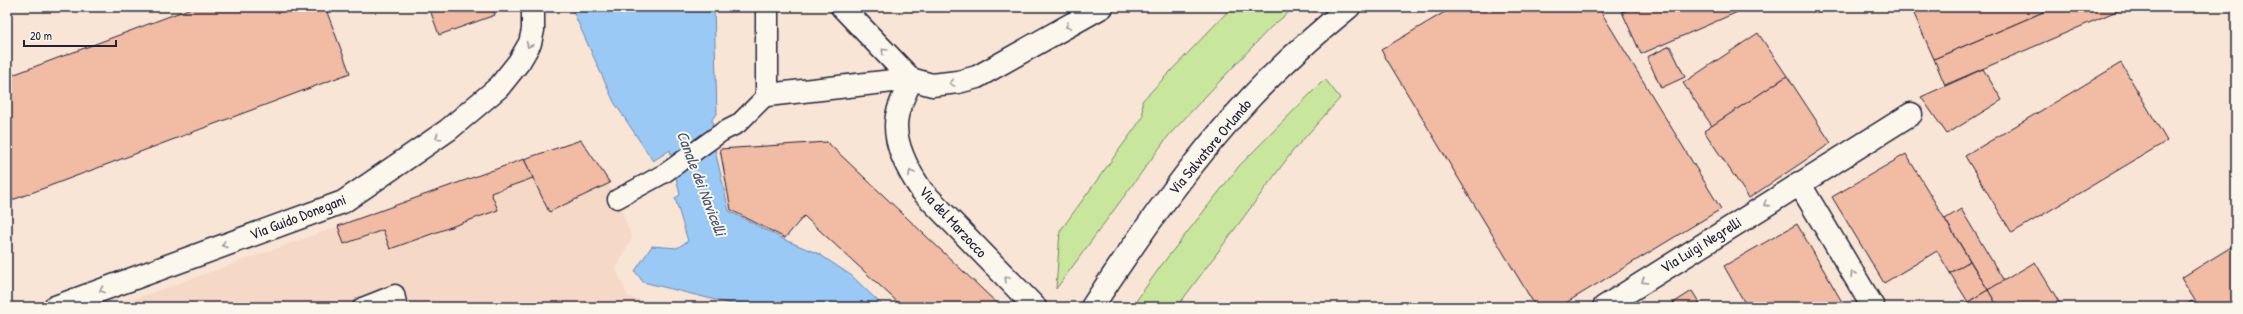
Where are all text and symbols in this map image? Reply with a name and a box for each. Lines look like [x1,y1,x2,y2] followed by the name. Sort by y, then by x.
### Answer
[24,22,116,48] scale bar
[1065,22,1072,29] one-way arrow
[30,27,52,44] text: 20 m
[525,41,533,48] one-way arrow
[881,48,889,56] one-way arrow
[949,78,955,87] one-way arrow
[1163,94,1256,199] street label: Via Salvatore Orlando
[672,127,733,240] water label: Canale dei Navicelli
[436,132,443,139] one-way arrow
[908,170,915,177] one-way arrow
[915,181,992,262] street label: Via del Marzocco
[247,189,349,245] street label: Via Guido Donegani
[1763,199,1770,207] one-way arrow
[1656,211,1745,278] street label: Via Luigi Negrelli
[221,241,228,249] one-way arrow
[1851,271,1858,278] one-way arrow
[1004,276,1012,284] one-way arrow
[1642,277,1649,284] one-way arrow
[99,285,106,293] one-way arrow

